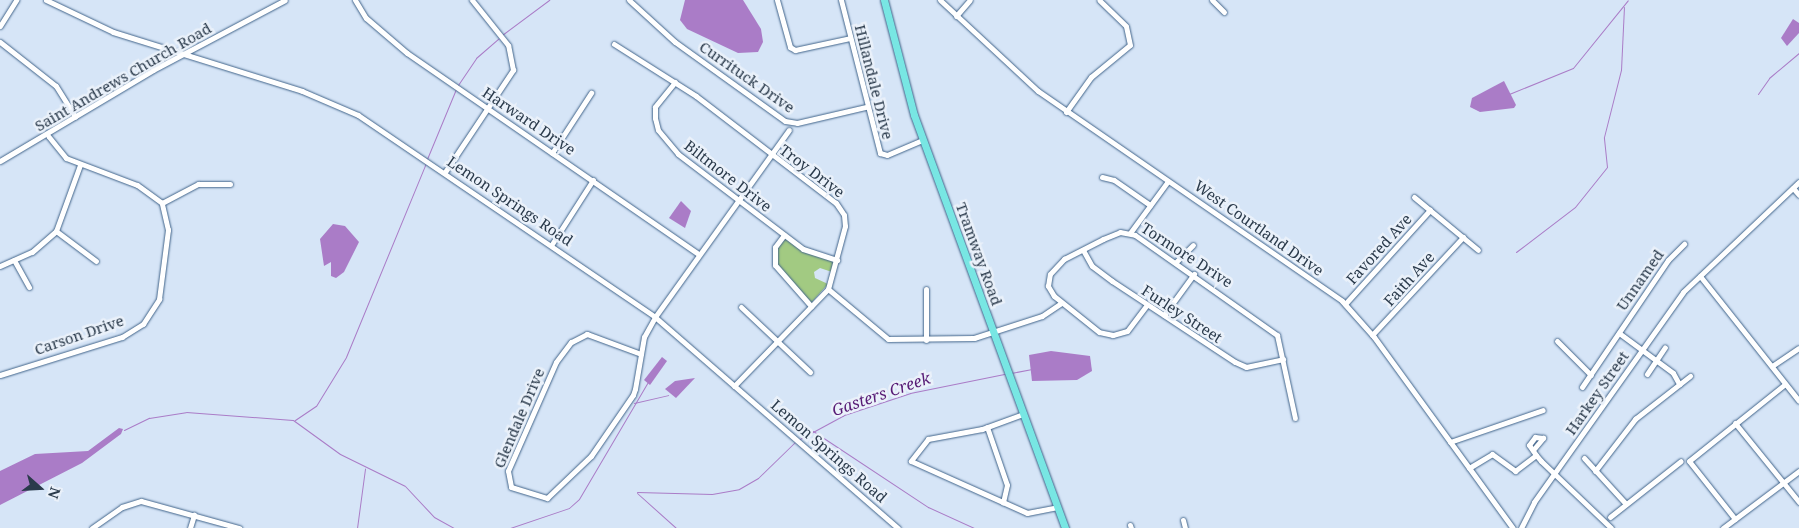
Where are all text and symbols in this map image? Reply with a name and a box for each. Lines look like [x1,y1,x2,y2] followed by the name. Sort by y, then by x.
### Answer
[32,19,214,135] street label: Saint Andrews Church Road
[851,23,897,141] street label: Hillandale Drive
[696,38,798,116] street label: Currituck Drive
[479,83,579,159] street label: Harward Drive
[681,136,775,216] street label: Biltmore Drive
[776,141,848,201] street label: Troy Drive
[444,152,576,250] street label: Lemon Springs Road
[1191,176,1327,280] street label: West Courtland Drive
[952,200,1006,308] street label: Tramway Road
[1343,210,1415,288] street label: Favored Ave
[1138,219,1236,291] street label: Tormore Drive
[1613,246,1667,314] street label: Unnamed
[1380,248,1438,310] street label: Faith Ave
[1138,281,1226,347] street label: Furley Street
[32,311,126,359] street label: Carson Drive
[1561,348,1633,438] street label: Harkey Street
[490,365,548,471] street label: Glendale Drive
[829,368,933,420] water label: Gasters Creek
[767,396,891,506] street label: Lemon Springs Road
[15,463,65,513] north arrow
[44,485,65,501] text: N

